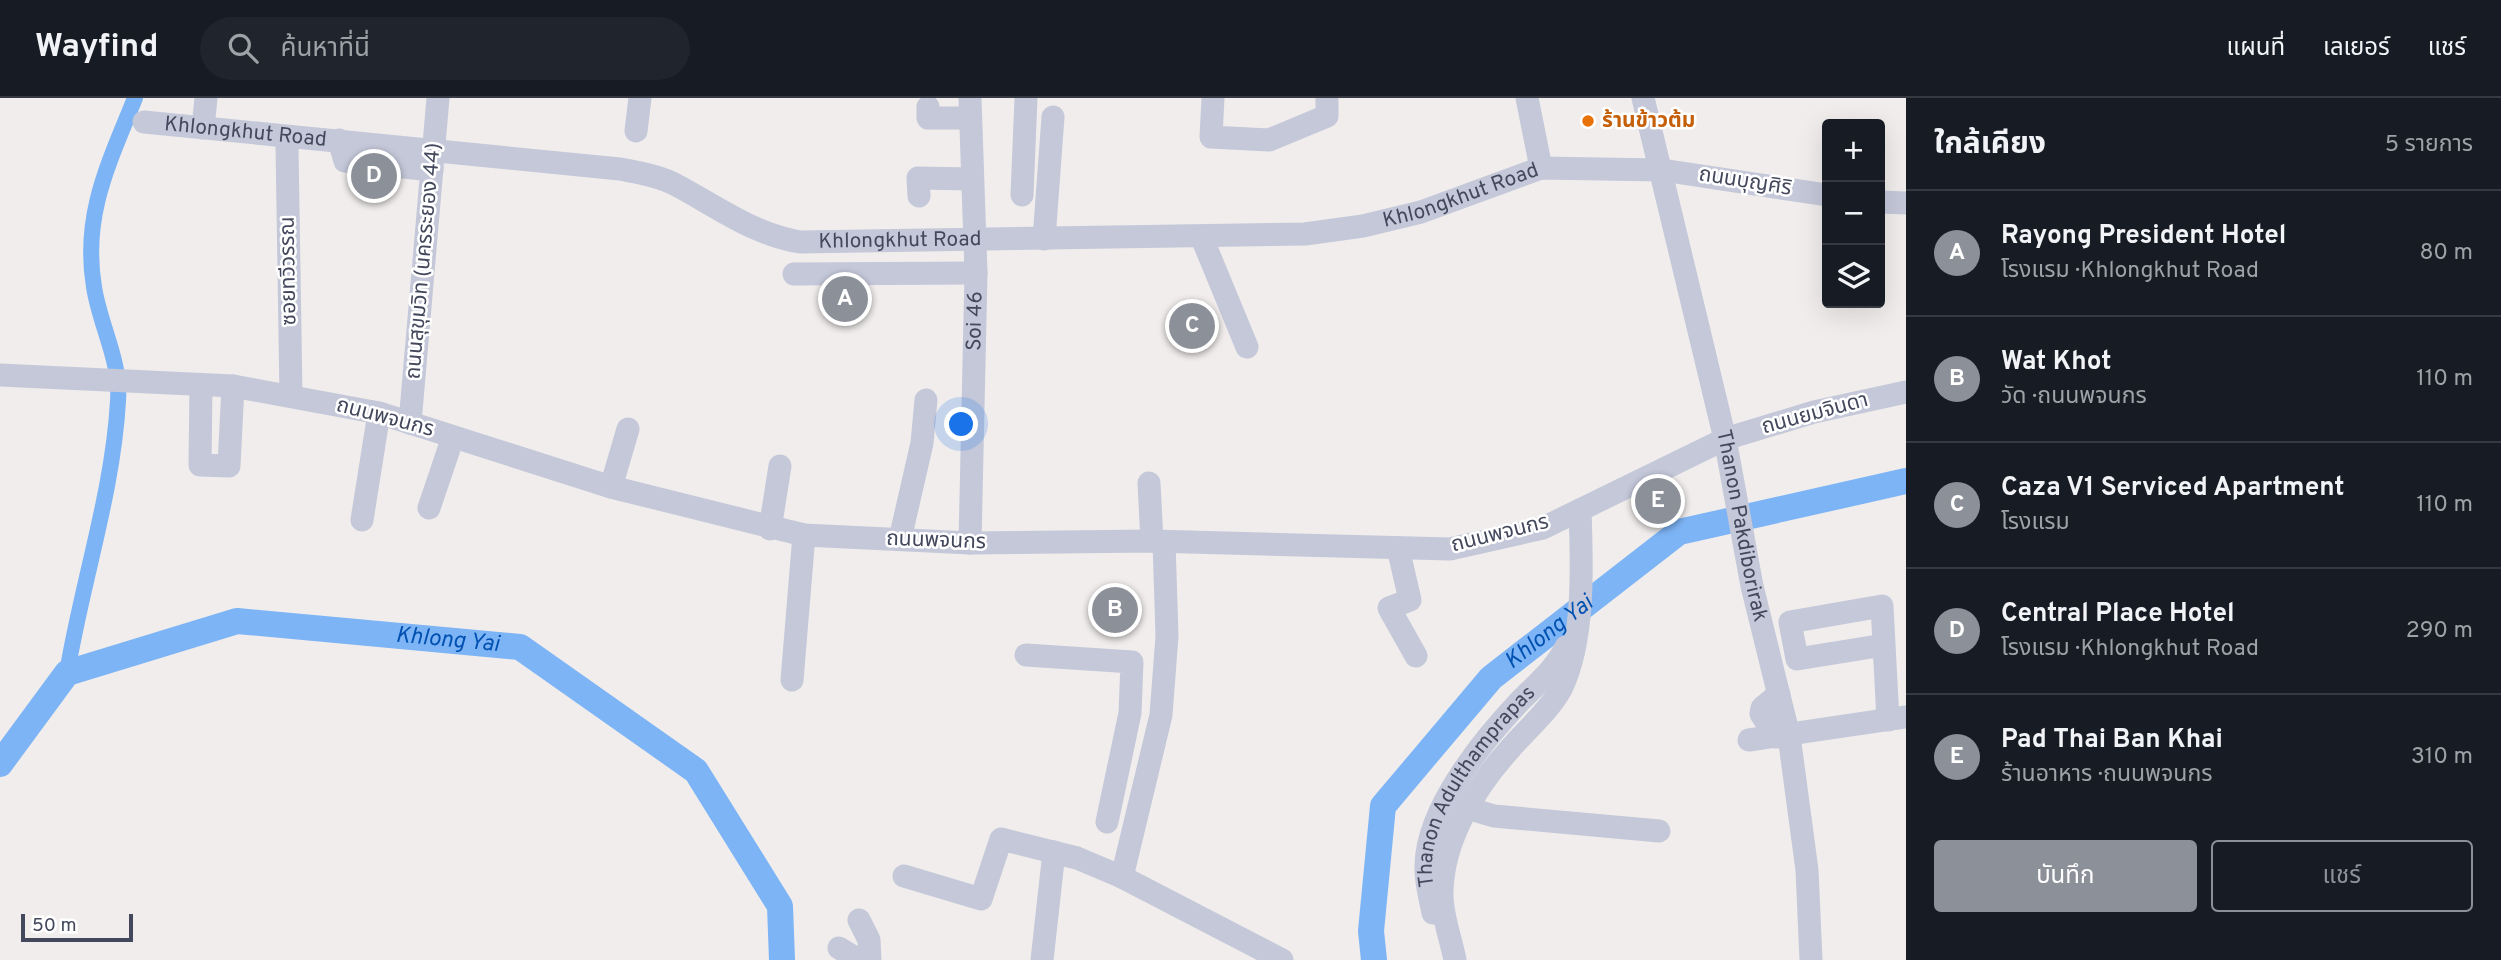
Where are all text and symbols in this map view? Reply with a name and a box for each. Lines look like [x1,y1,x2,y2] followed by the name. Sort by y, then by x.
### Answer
[200,17,690,80] search box
[35,27,158,69] text: Wayfind
[224,29,262,67] icon: search
[280,33,370,66] text: ค้นหาที่นี่
[2227,34,2285,64] text: แผนที่
[2323,34,2390,64] text: เลเยอร์
[2428,34,2466,64] text: แชร์
[1602,108,1695,135] place label: ร้านข้าวต้ม
[163,111,328,153] street label: Khlongkhut Road
[1580,113,1596,129] marker: ร้านข้าวต้ม
[1822,119,1885,308] map controls
[1822,119,1885,182] button: +
[1934,127,2046,164] text: ใกล้เคียง
[2385,131,2473,160] text: 5 รายการ
[400,142,448,380] street label: ถนนสุขุมวิท (นครระยอง 44)
[351,150,397,202] pin: D
[1380,157,1542,234] street label: Khlongkhut Road
[1697,161,1793,203] street label: ถนนบุญศิริ
[1822,182,1885,245] button: −
[275,216,303,326] street label: ซอยทวีวรรณ
[2001,220,2286,253] text: Rayong President Hotel
[818,226,982,255] street label: Khlongkhut Road
[1949,239,1965,268] text: A
[2420,239,2473,268] text: 80 m
[1822,245,1885,308] button: layers
[2001,257,2259,286] text: โรงแรม · Khlongkhut Road
[822,273,868,325] pin: A
[961,291,989,351] street label: Soi 46
[1169,300,1215,352] pin: C
[2001,346,2111,379] text: Wat Khot
[1949,365,1965,394] text: B
[2416,365,2473,394] text: 110 m
[2001,383,2147,412] text: วัด · ถนนพจนกร
[1759,387,1871,441] street label: ถนนยมจินดา
[333,392,437,444] street label: ถนนพจนกร
[944,407,978,441] your location
[1710,427,1774,624] street label: Thanon Pakdiborirak
[2001,472,2344,505] text: Caza V1 Serviced Apartment
[1635,475,1681,527] pin: E
[1950,491,1964,520] text: C
[2416,491,2473,520] text: 110 m
[1448,509,1552,559] street label: ถนนพจนกร
[2001,509,2070,538] text: โรงแรม
[886,526,986,556] street label: ถนนพจนกร
[1092,584,1138,636] pin: B
[1499,589,1600,676] water label: Khlong Yai
[2001,598,2234,631] text: Central Place Hotel
[1949,617,1965,646] text: D
[2406,617,2473,646] text: 290 m
[394,621,502,660] water label: Khlong Yai
[2001,635,2259,664] text: โรงแรม · Khlongkhut Road
[1412,680,1541,889] street label: Thanon Adulthamprapas
[2001,724,2223,757] text: Pad Thai Ban Khai
[1950,743,1964,772] text: E
[2411,743,2473,772] text: 310 m
[2001,761,2212,790] text: ร้านอาหาร · ถนนพจนกร
[1934,840,2197,912] button: บันทึก
[2211,840,2473,912] button: แชร์
[21,911,133,943] scale bar
[32,914,77,938] text: 50 m

